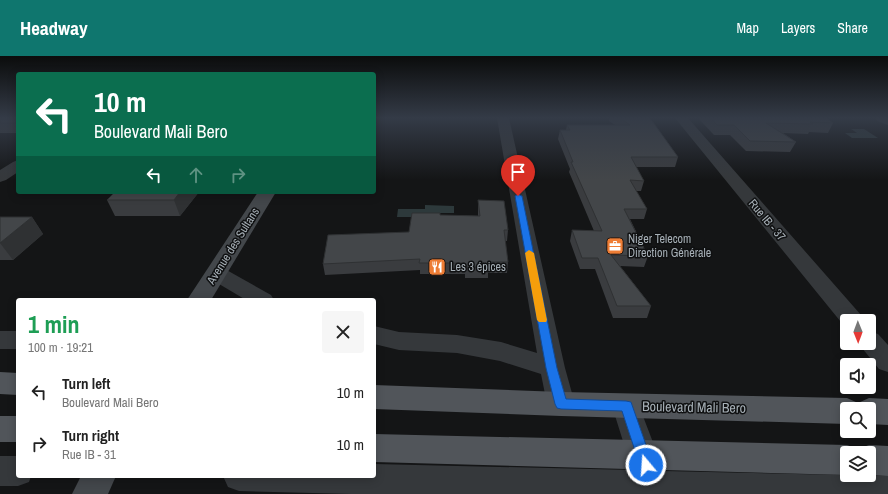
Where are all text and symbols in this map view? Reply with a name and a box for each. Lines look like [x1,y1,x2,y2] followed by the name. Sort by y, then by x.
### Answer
[20,15,88,41] text: Headway
[737,19,759,37] text: Map
[781,19,815,37] text: Layers
[837,19,868,37] text: Share
[94,83,146,121] text: 10 m
[28,88,80,140] icon: left
[94,119,228,144] text: Boulevard Mali Bero
[501,155,535,196] pin
[507,161,529,183] icon: arrive
[143,164,165,186] icon: left
[185,164,207,186] icon: ahead
[227,164,249,186] icon: right
[745,196,789,245] street label: Rue IB - 37
[203,205,263,288] street label: Avenue des Sultans
[628,231,711,261] place label: Niger Telecom Direction Générale
[605,236,625,256] office icon: Niger Telecom Direction Générale
[427,257,447,277] restaurant icon: Les 3 épices
[450,259,506,275] place label: Les 3 épices
[28,308,79,340] text: 1 min
[322,311,364,353] button: close
[840,314,876,350] north arrow
[840,314,876,482] map controls
[28,339,93,356] text: 100 m · 19:21
[840,358,876,394] button: sound
[62,373,110,394] text: Turn left
[28,381,50,403] icon: left
[337,382,364,403] text: 10 m
[62,394,159,411] text: Boulevard Mali Bero
[642,397,746,417] street label: Boulevard Mali Bero
[840,402,876,438] button: search
[62,425,119,446] text: Turn right
[28,433,50,455] icon: right
[337,434,364,455] text: 10 m
[625,444,667,486] position arrow
[62,446,116,463] text: Rue IB - 31
[840,446,876,482] button: layers

